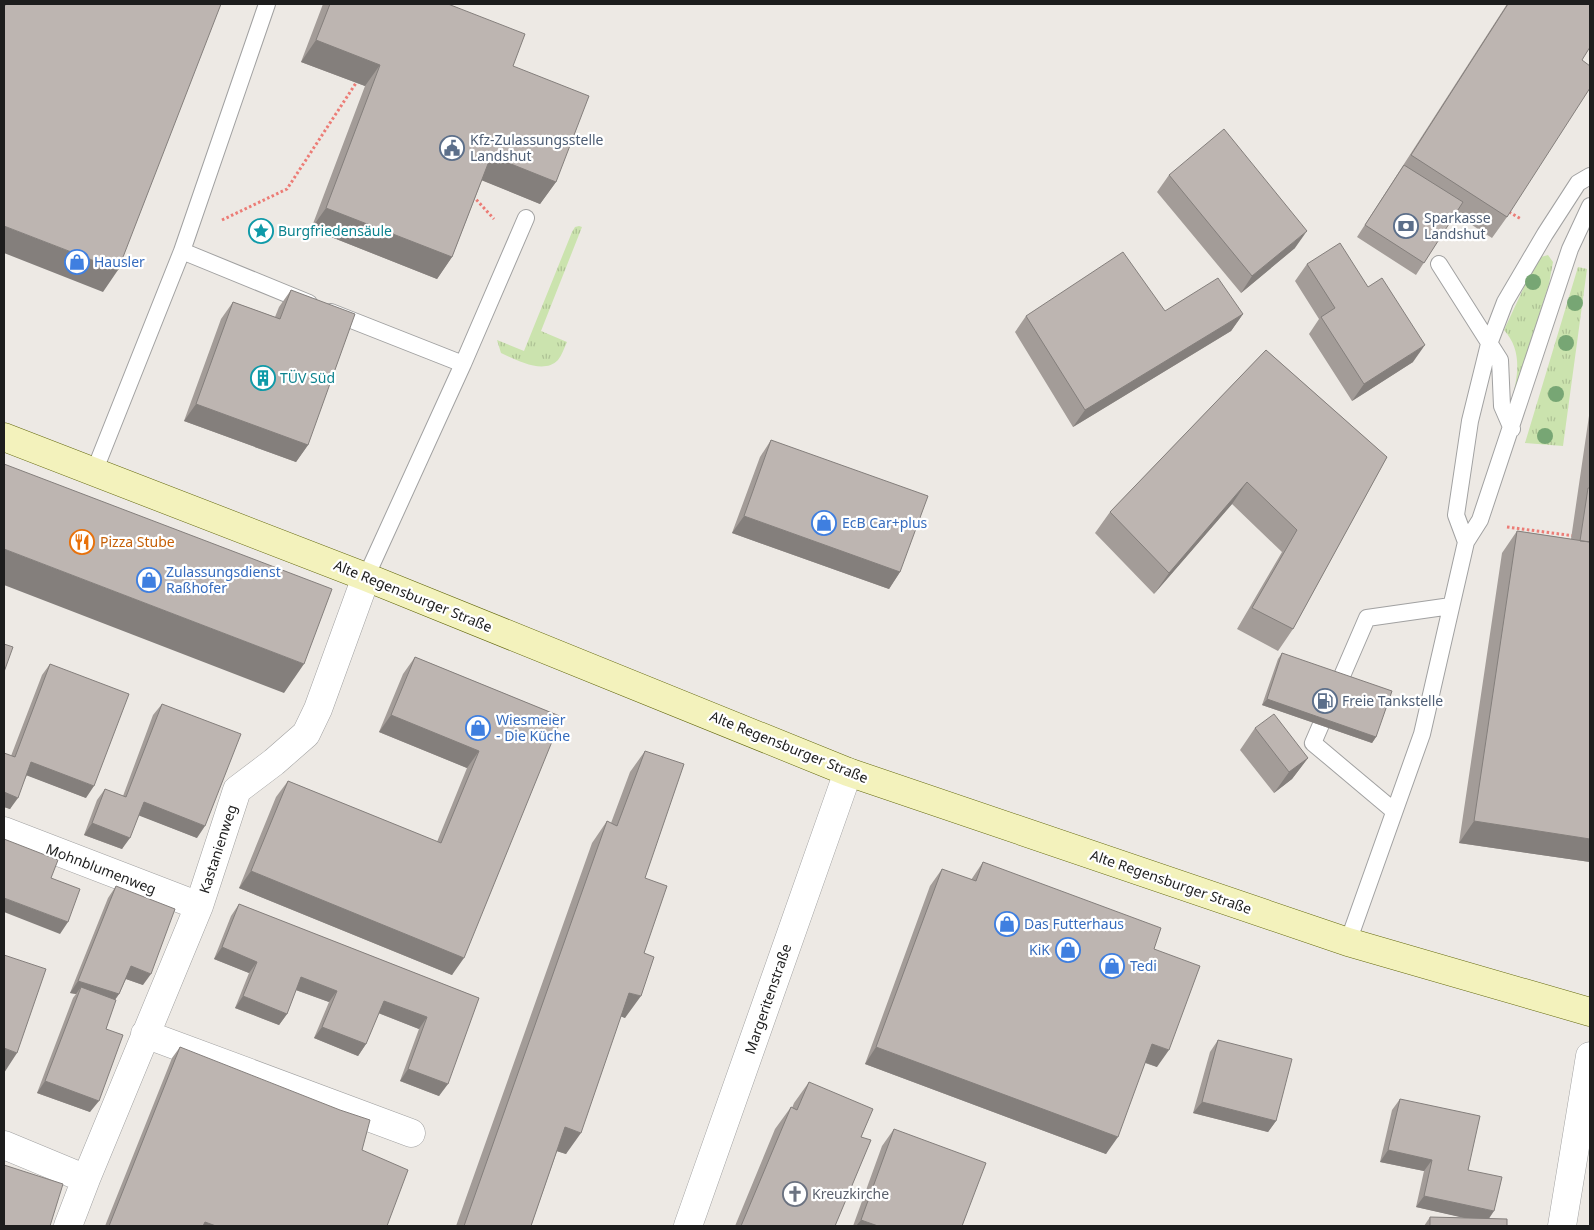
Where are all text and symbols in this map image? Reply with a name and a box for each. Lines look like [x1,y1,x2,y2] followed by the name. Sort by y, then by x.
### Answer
[470,130,604,165] place label: Kfz-Zulassungsstelle Landshut
[439,135,465,161] public building icon: Kfz-Zulassungsstelle Landshut
[1424,208,1491,243] place label: Sparkasse Landshut
[1393,213,1419,239] bank icon: Sparkasse Landshut
[248,218,274,244] place icon: Burgfriedensäule
[278,221,392,240] place label: Burgfriedensäule
[64,249,90,275] shop icon: Hausler
[94,252,145,271] place label: Hausler
[250,365,276,391] building icon: TÜV Süd
[280,368,335,387] place label: TÜV Süd
[811,510,837,536] shop icon: EcB Car+plus
[842,513,928,532] place label: EcB Car+plus
[69,529,95,555] restaurant icon: Pizza Stube
[100,532,175,551] place label: Pizza Stube
[331,555,495,636] street label: Alte Regensburger Straße
[166,562,281,597] place label: Zulassungsdienst Raßhofer
[136,567,162,593] shop icon: Zulassungsdienst Raßhofer
[1312,688,1338,714] fuel station icon: Freie Tankstelle
[1342,691,1443,710] place label: Freie Tankstelle
[707,706,871,787] street label: Alte Regensburger Straße
[496,710,570,745] place label: Wiesmeier - Die Küche
[465,715,491,741] shop icon: Wiesmeier - Die Küche
[194,802,241,896] street label: Kastanienweg
[43,839,159,898] street label: Mohnblumenweg
[1088,845,1254,918] street label: Alte Regensburger Straße
[994,911,1020,937] shop icon: Das Futterhaus
[1024,914,1124,933] place label: Das Futterhaus
[1055,937,1081,963] shop icon: KiK
[1029,940,1050,959] place label: KiK
[740,941,795,1057] street label: Margeritenstraße
[1099,953,1125,979] shop icon: Tedi
[1130,956,1157,975] place label: Tedi
[782,1181,808,1207] church icon: Kreuzkirche
[812,1184,889,1203] place label: Kreuzkirche

